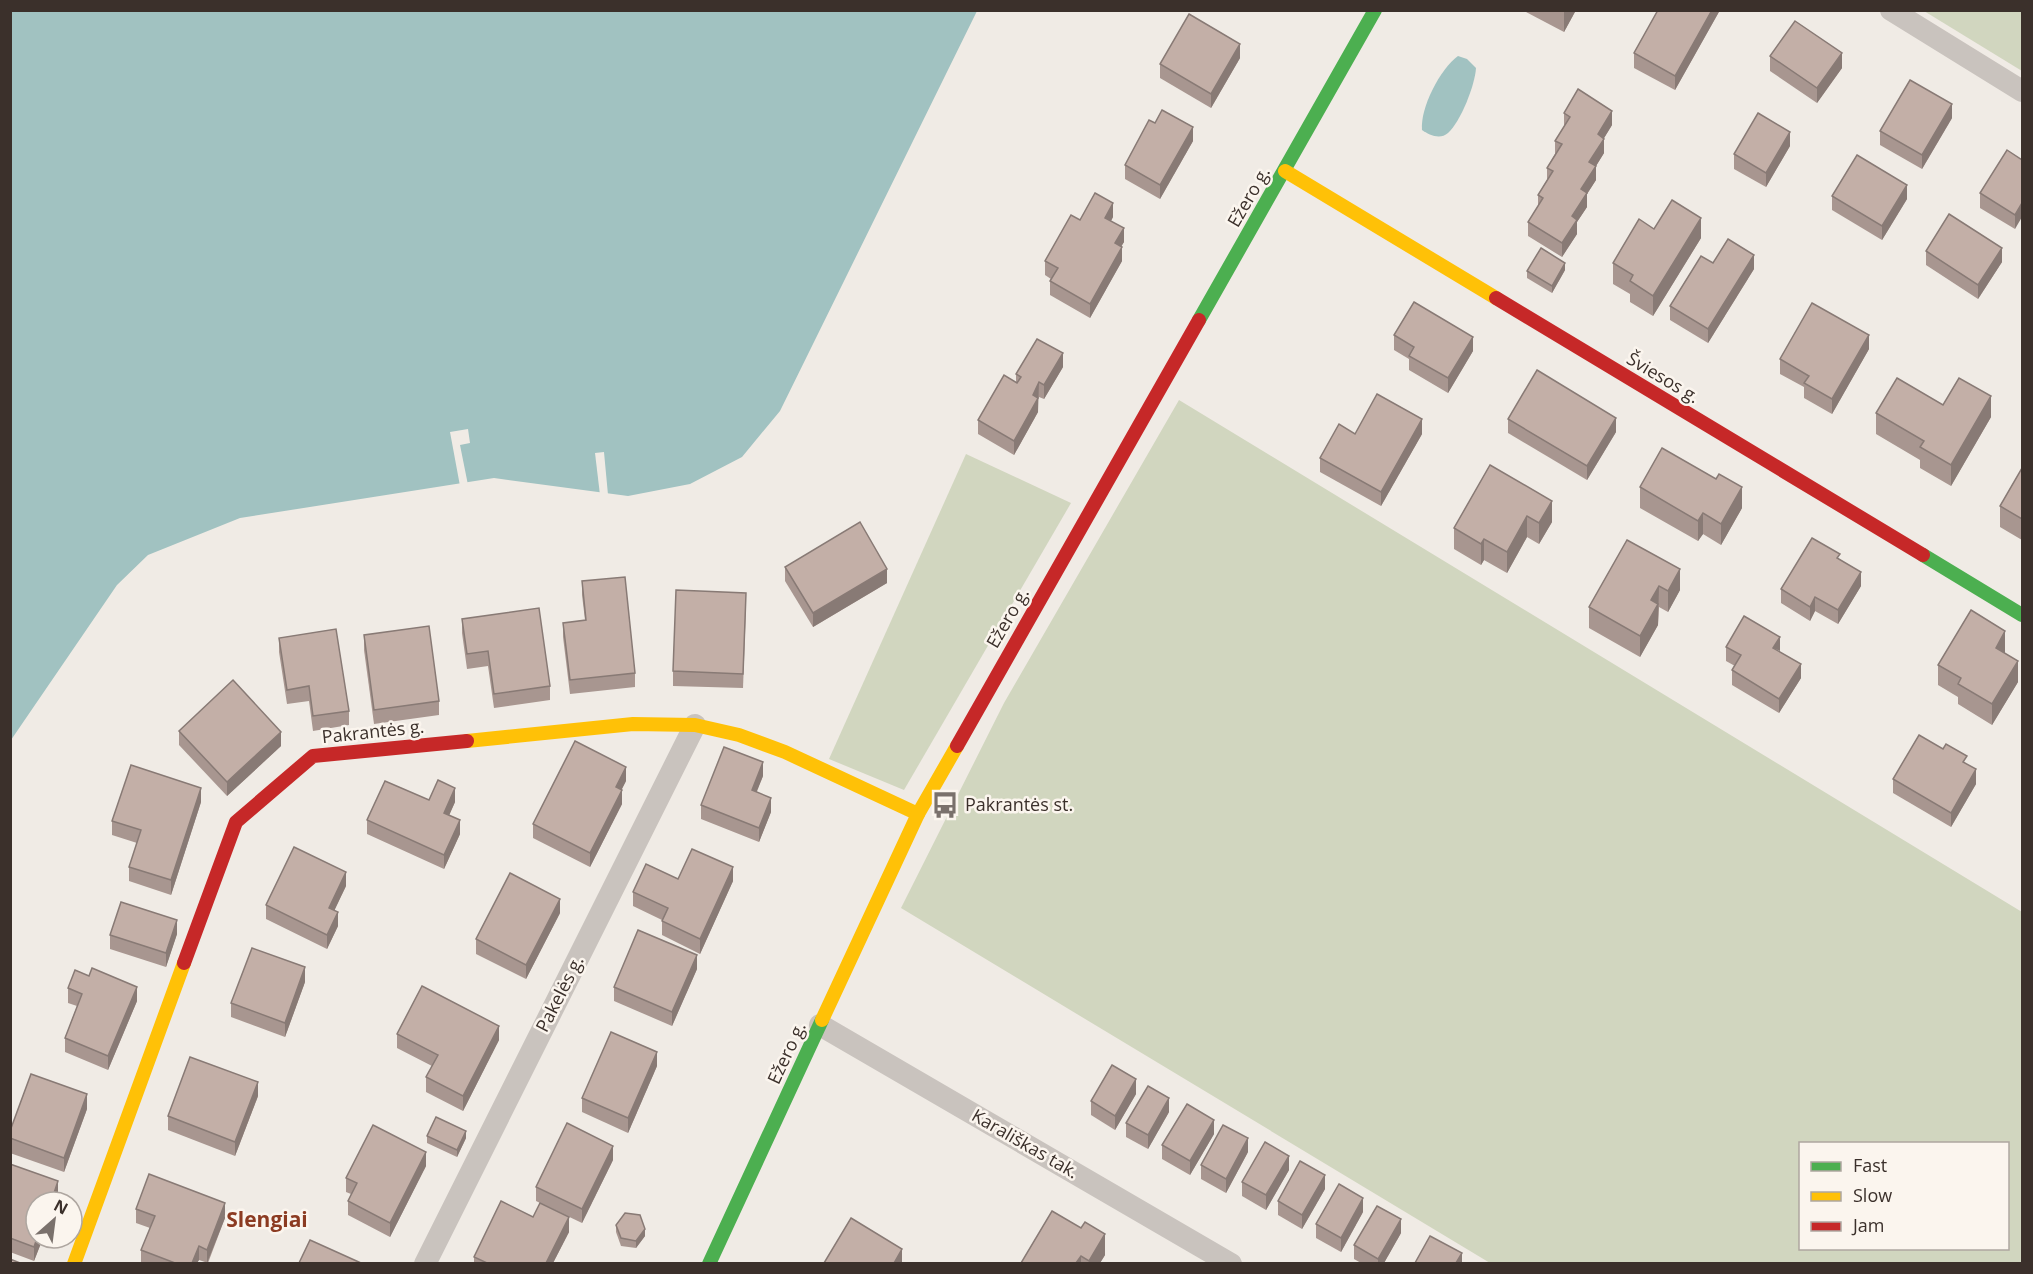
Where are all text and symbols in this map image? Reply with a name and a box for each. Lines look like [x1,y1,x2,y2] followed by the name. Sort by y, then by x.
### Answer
[1221,162,1275,231] street label: Ežero g.
[1623,346,1704,408] street label: Šviesos g.
[980,583,1034,652] street label: Ežero g.
[320,714,425,748] street label: Pakrantės g.
[930,790,960,820] bus stop icon: Pakrantės st.
[965,792,1073,816] place label: Pakrantės st.
[530,951,589,1036] street label: Pakelės g.
[761,1018,811,1088] street label: Ežero g.
[968,1103,1083,1183] street label: Karališkas tak.
[1799,1142,2009,1250] legend
[1853,1153,1887,1177] text: Fast
[1853,1183,1892,1207] text: Slow
[24,1190,84,1250] north arrow
[50,1194,72,1220] text: N
[226,1205,308,1233] district label: Slengiai
[1851,1213,1885,1237] text: Jam

